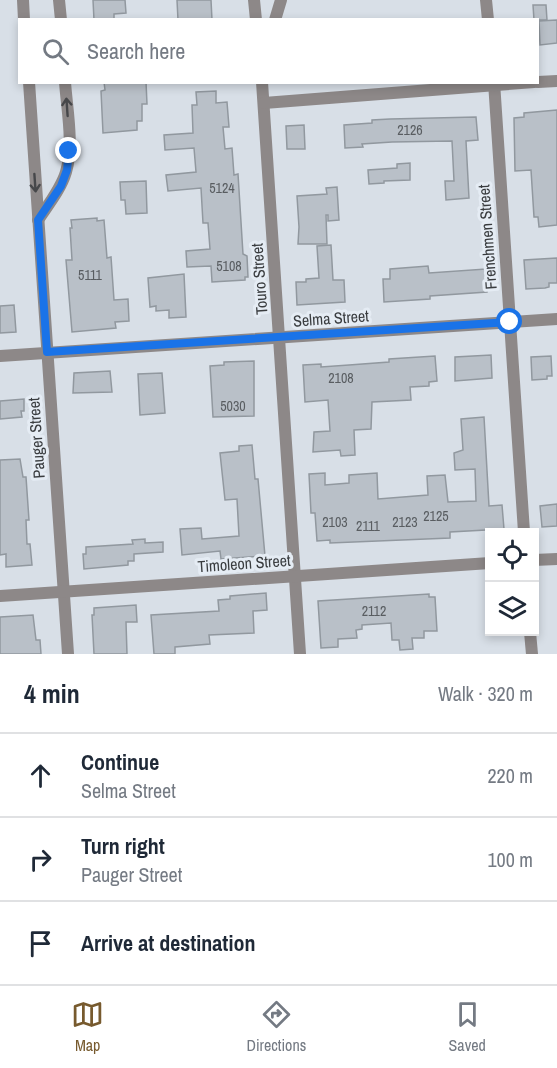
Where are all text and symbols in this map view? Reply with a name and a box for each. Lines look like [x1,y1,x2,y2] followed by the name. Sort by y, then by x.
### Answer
[18,18,539,84] search box
[39,35,72,68] icon: search
[87,36,185,66] text: Search here
[61,97,72,117] one-way arrow
[397,121,423,139] house number: 2126
[55,137,81,163] route end
[30,172,41,192] one-way arrow
[209,179,235,197] house number: 5124
[472,184,502,290] street label: Frenchmen Street
[246,242,272,315] street label: Touro Street
[216,257,242,275] house number: 5108
[78,266,103,284] house number: 5111
[292,304,370,332] street label: Selma Street
[496,308,522,334] route start
[328,369,354,387] house number: 2108
[22,397,50,479] street label: Pauger Street
[220,397,246,415] house number: 5030
[423,507,449,525] house number: 2125
[322,513,348,531] house number: 2103
[392,513,418,531] house number: 2123
[356,517,381,535] house number: 2111
[485,528,539,636] map controls
[485,528,539,582] button: locate
[197,549,292,577] street label: Timoleon Street
[485,582,539,636] button: layers
[362,602,386,620] house number: 2112
[24,676,80,711] text: 4 min
[438,680,533,707] text: Walk · 320 m
[81,747,159,777] text: Continue
[24,759,57,792] icon: ahead
[487,762,533,789] text: 220 m
[81,777,176,804] text: Selma Street
[81,831,165,861] text: Turn right
[24,843,57,876] icon: right
[487,846,533,873] text: 100 m
[81,861,182,888] text: Pauger Street
[24,927,57,960] icon: arrive
[81,928,255,958] text: Arrive at destination
[71,998,104,1056] tab: Map
[246,998,306,1056] tab: Directions
[449,998,486,1056] tab: Saved

